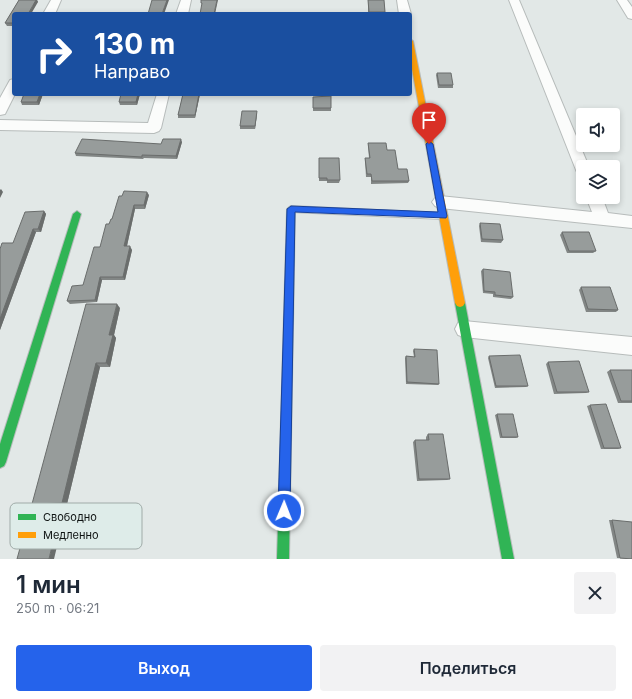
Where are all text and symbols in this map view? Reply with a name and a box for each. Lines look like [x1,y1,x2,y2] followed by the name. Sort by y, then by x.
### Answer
[94,27,175,61] text: 130 m
[28,28,80,80] icon: right
[94,61,170,82] text: Направо
[412,103,446,144] pin
[576,108,620,204] map controls
[576,108,620,152] button: sound
[418,109,440,131] icon: arrive
[576,160,620,204] button: layers
[263,490,305,532] position arrow
[10,503,142,549] legend
[43,510,97,524] text: Свободно
[43,528,99,542] text: Медленно
[16,570,81,599] text: 1 мин
[574,572,616,614] button: close
[16,600,99,616] text: 250 m · 06:21
[16,645,312,691] button: Выход
[320,645,616,691] button: Поделиться

